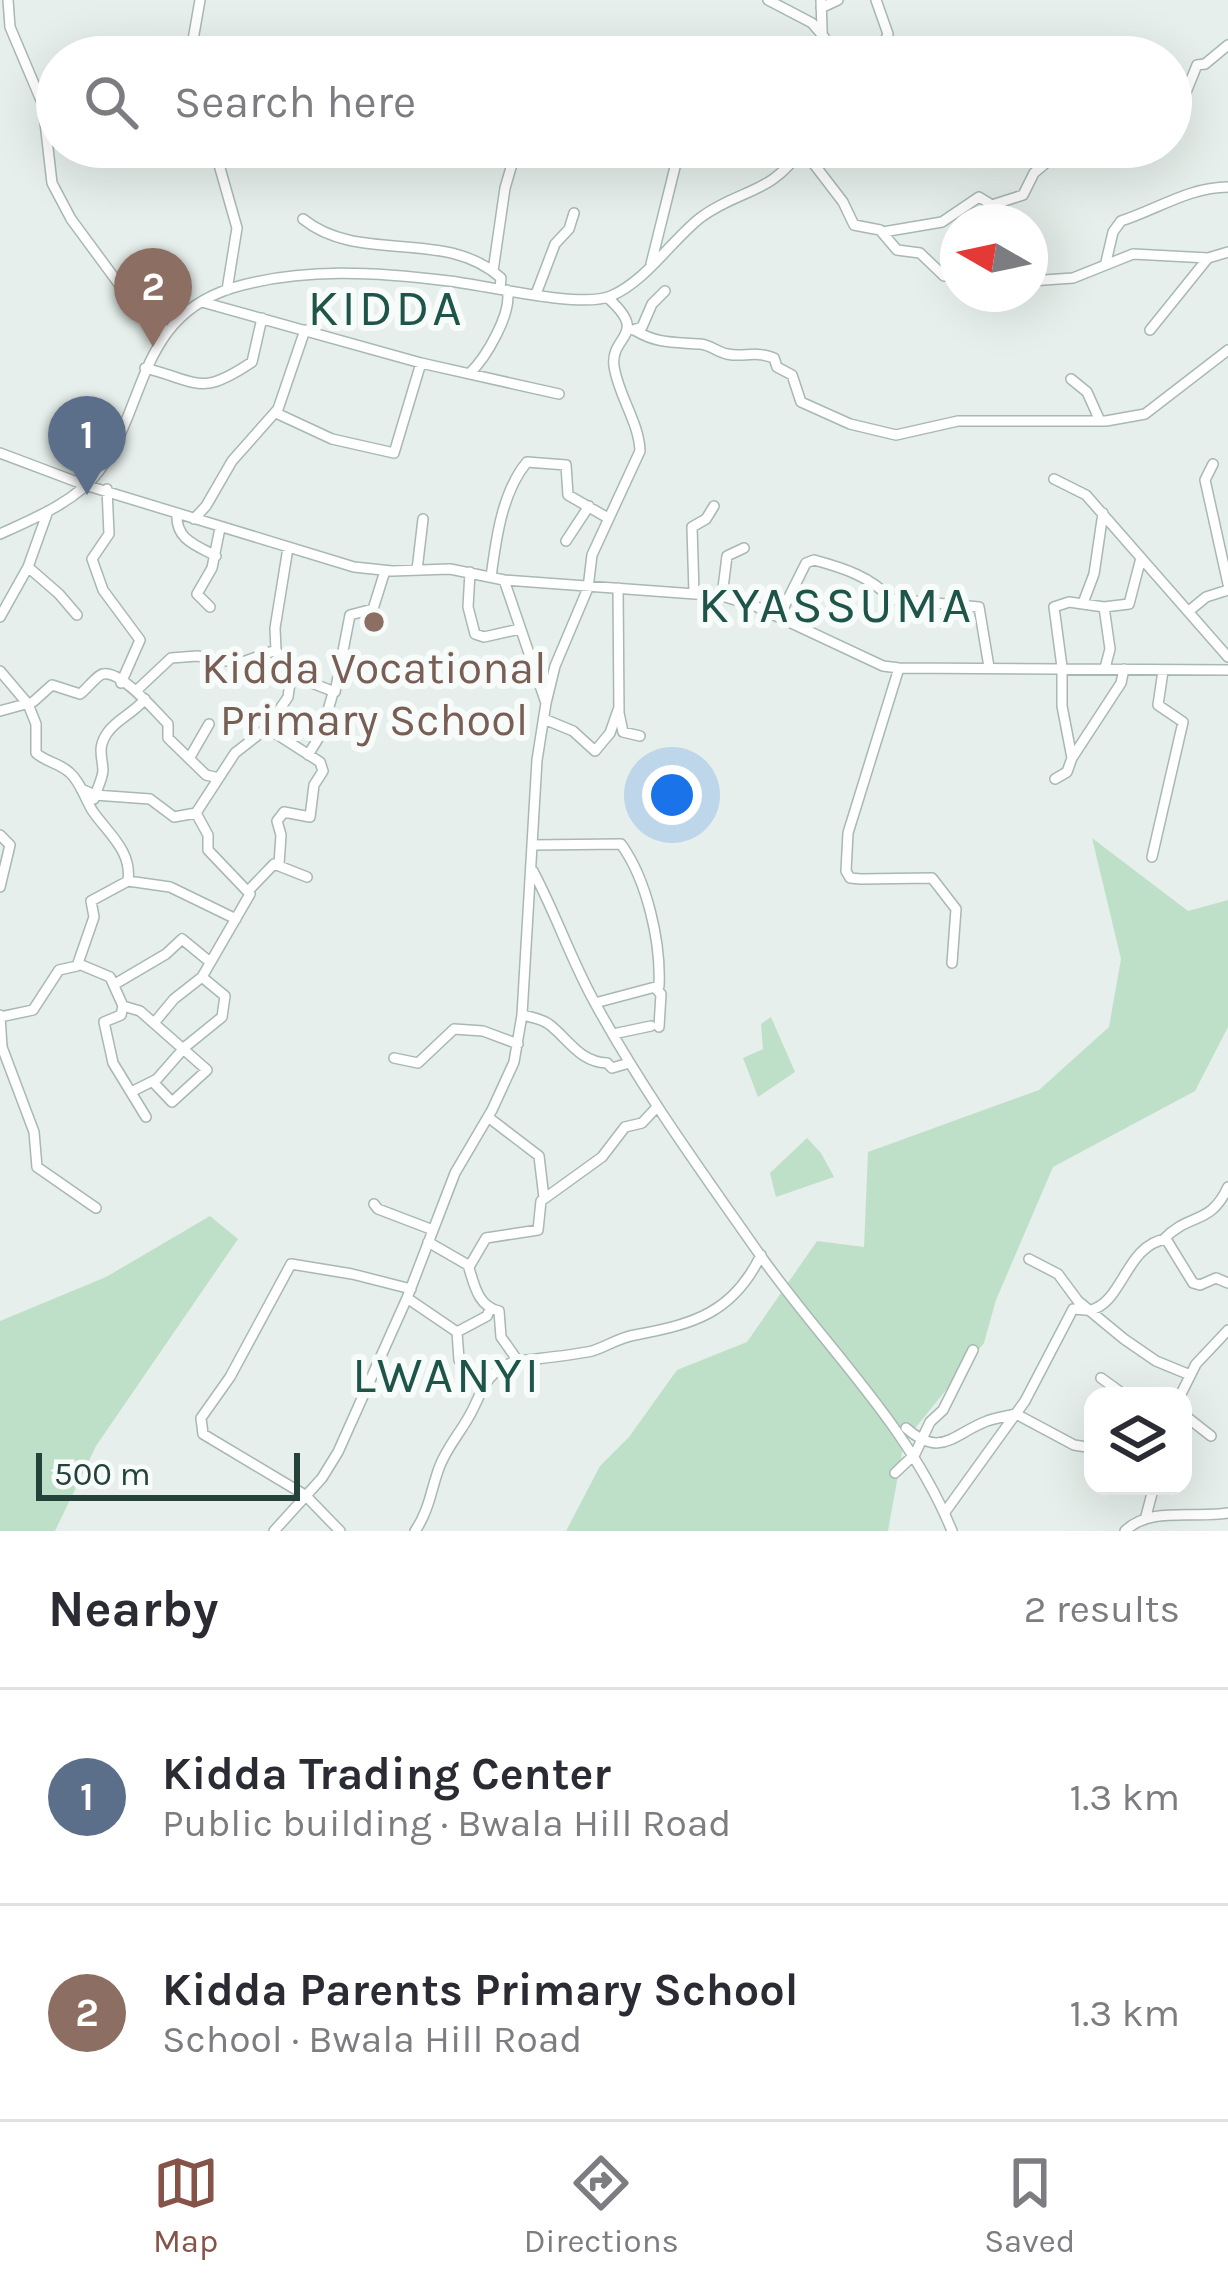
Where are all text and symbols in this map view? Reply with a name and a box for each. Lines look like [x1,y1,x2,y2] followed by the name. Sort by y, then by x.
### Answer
[36,36,1192,168] search box
[78,69,144,135] icon: search
[174,76,416,128] text: Search here
[940,204,1048,312] north arrow
[114,248,192,347] pin: 2
[308,278,464,338] district label: KIDDA
[48,396,126,495] pin: 1
[698,575,974,635] district label: KYASSUMA
[361,609,387,635] marker: Kidda Vocational Primary School
[201,642,547,747] place label: Kidda Vocational Primary School
[642,765,702,825] your location
[352,1345,542,1405] district label: LWANYI
[1084,1387,1192,1495] map controls
[1084,1387,1192,1495] button: layers
[36,1447,300,1500] scale bar
[54,1455,151,1493] text: 500 m
[48,1579,218,1639] text: Nearby
[1024,1586,1180,1632] text: 2 results
[162,1748,611,1800] text: Kidda Trading Center
[80,1774,94,1820] text: 1
[1069,1774,1180,1820] text: 1.3 km
[162,1800,731,1846] text: Public building · Bwala Hill Road
[162,1964,799,2016] text: Kidda Parents Primary School
[75,1990,99,2036] text: 2
[1069,1990,1180,2036] text: 1.3 km
[162,2016,582,2062] text: School · Bwala Hill Road
[153,2150,219,2260] tab: Map
[524,2150,679,2260] tab: Directions
[984,2150,1075,2260] tab: Saved

